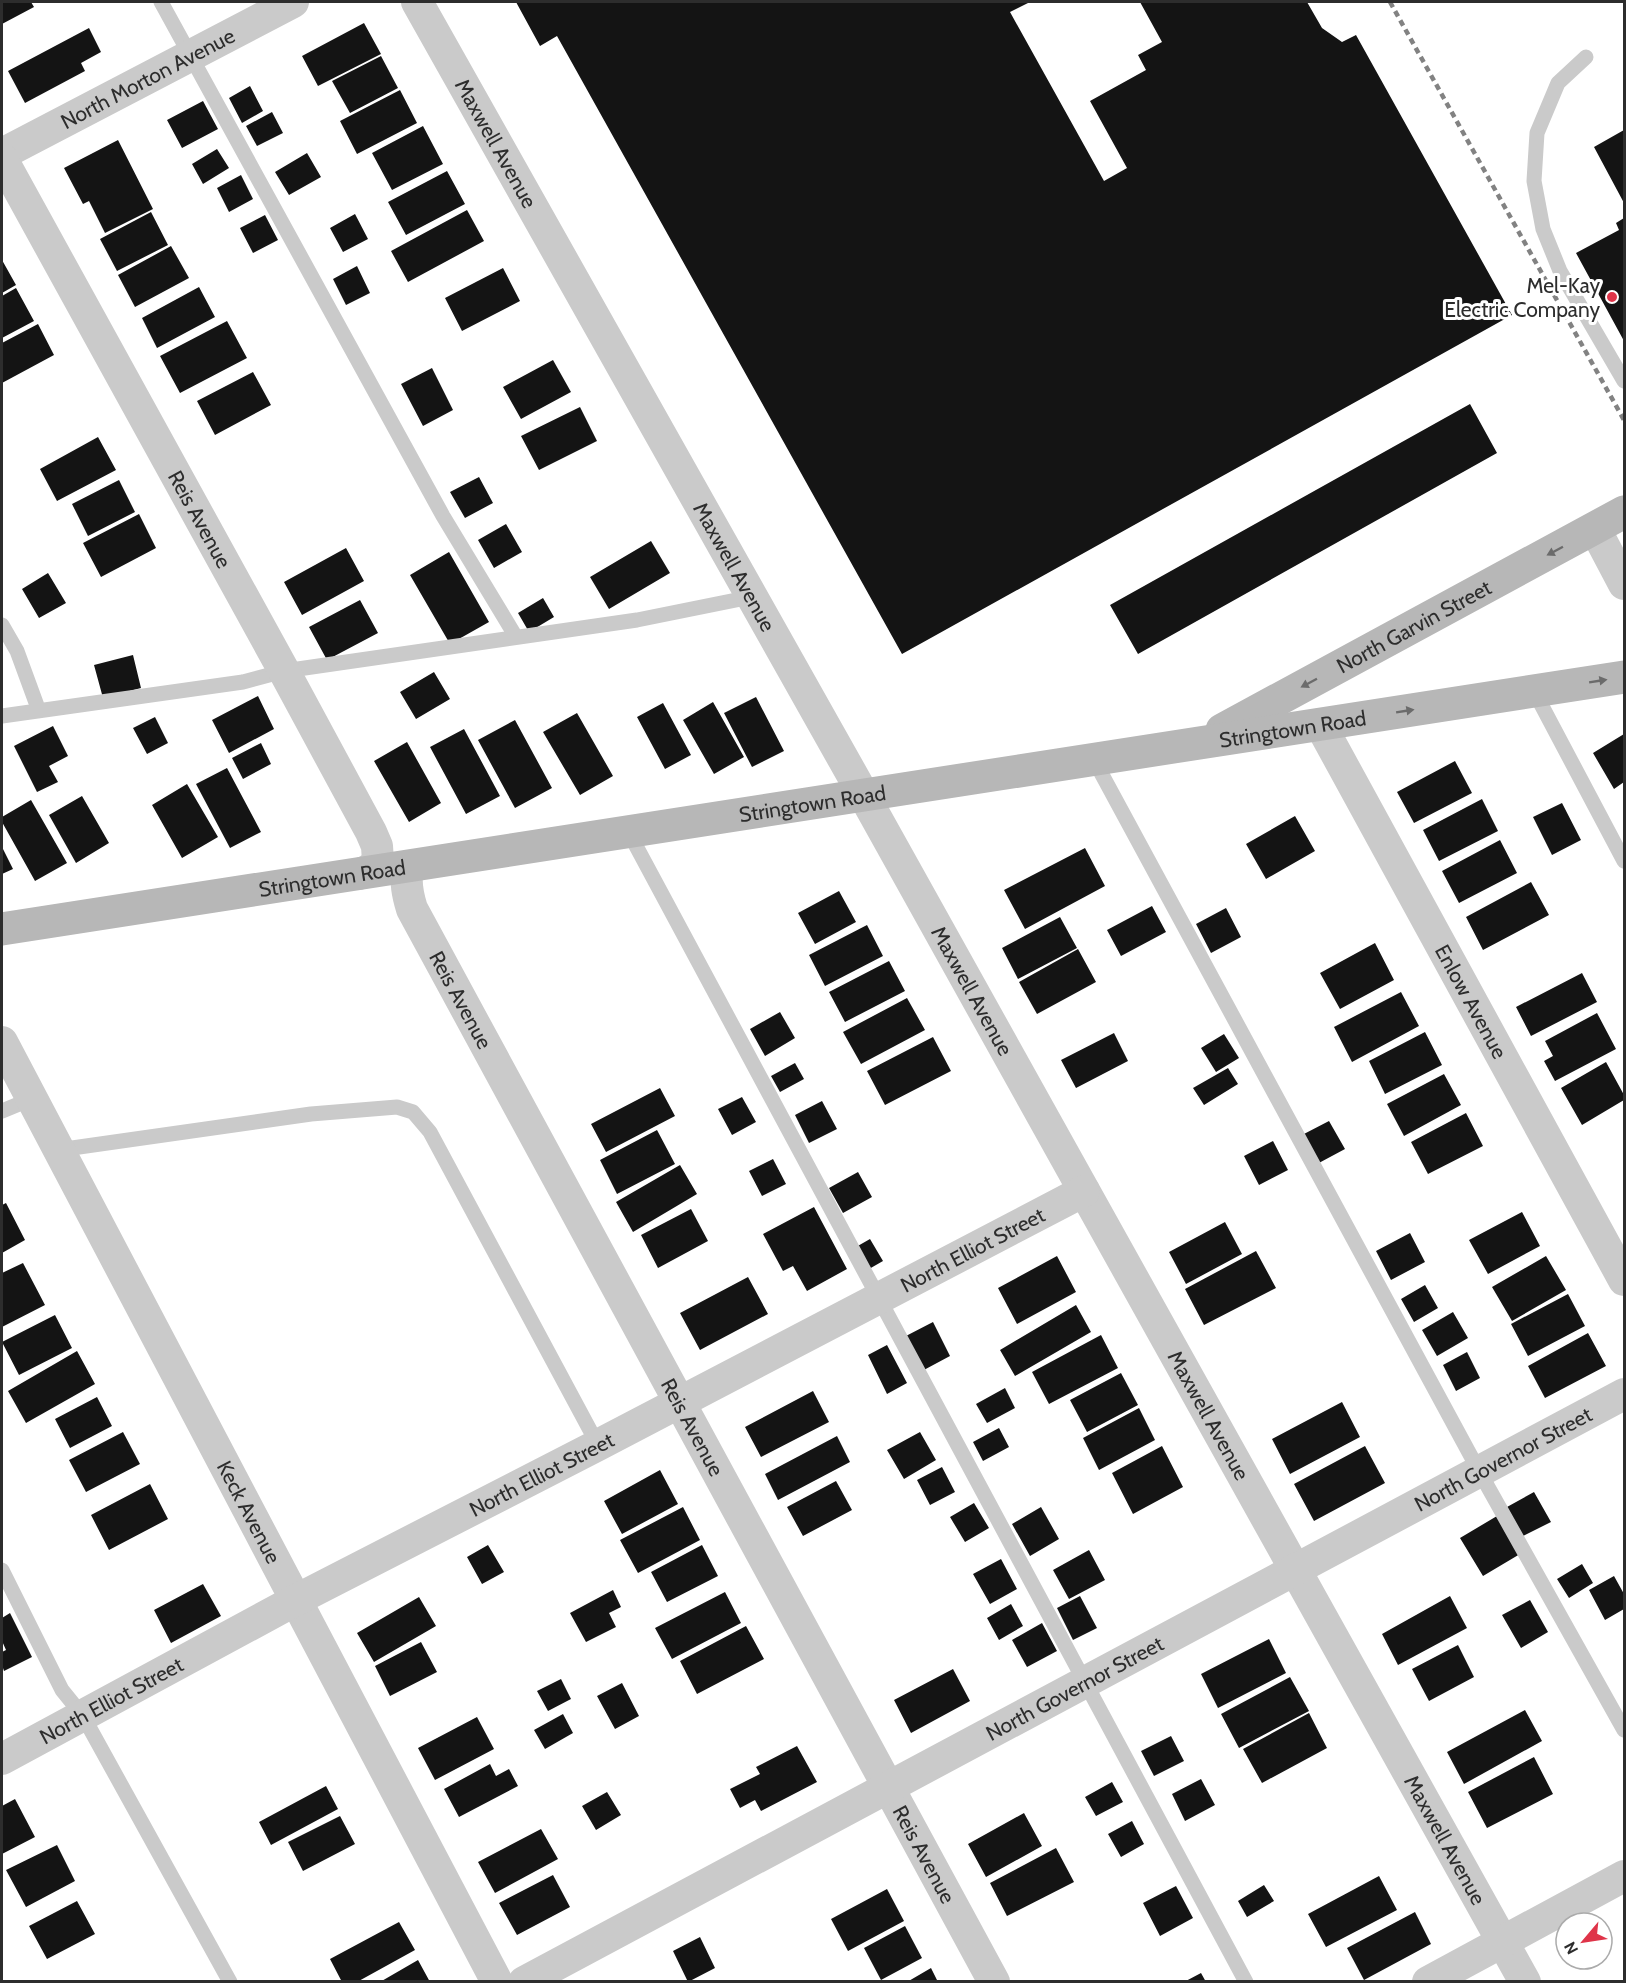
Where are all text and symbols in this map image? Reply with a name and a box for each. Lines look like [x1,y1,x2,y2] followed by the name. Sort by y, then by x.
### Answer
[56,22,239,134] street label: North Morton Avenue
[450,74,543,212] street label: Maxwell Avenue
[1444,273,1600,322] place label: Mel-Kay Electric Company
[1605,290,1619,304] marker: Mel-Kay Electric Company
[163,466,237,572] street label: Reis Avenue
[689,498,781,636] street label: Maxwell Avenue
[1546,546,1563,556] one-way arrow
[1332,574,1495,678] street label: North Garvin Street
[1588,676,1607,685] one-way arrow
[1301,678,1318,688] one-way arrow
[1217,705,1368,752] street label: Stringtown Road
[1396,706,1415,715] one-way arrow
[737,779,887,827] street label: Stringtown Road
[257,854,407,901] street label: Stringtown Road
[927,922,1019,1060] street label: Maxwell Avenue
[1430,940,1513,1063] street label: Enlow Avenue
[425,946,498,1053] street label: Reis Avenue
[896,1201,1049,1297] street label: North Elliot Street
[1163,1346,1255,1484] street label: Maxwell Avenue
[656,1374,730,1480] street label: Reis Avenue
[1410,1401,1596,1516] street label: North Governor Street
[465,1427,618,1522] street label: North Elliot Street
[212,1456,287,1568] street label: Keck Avenue
[981,1630,1167,1745] street label: North Governor Street
[35,1651,187,1749] street label: North Elliot Street
[1400,1771,1492,1909] street label: Maxwell Avenue
[888,1801,961,1908] street label: Reis Avenue
[1554,1911,1614,1971] north arrow
[1560,1938,1582,1958] text: N

